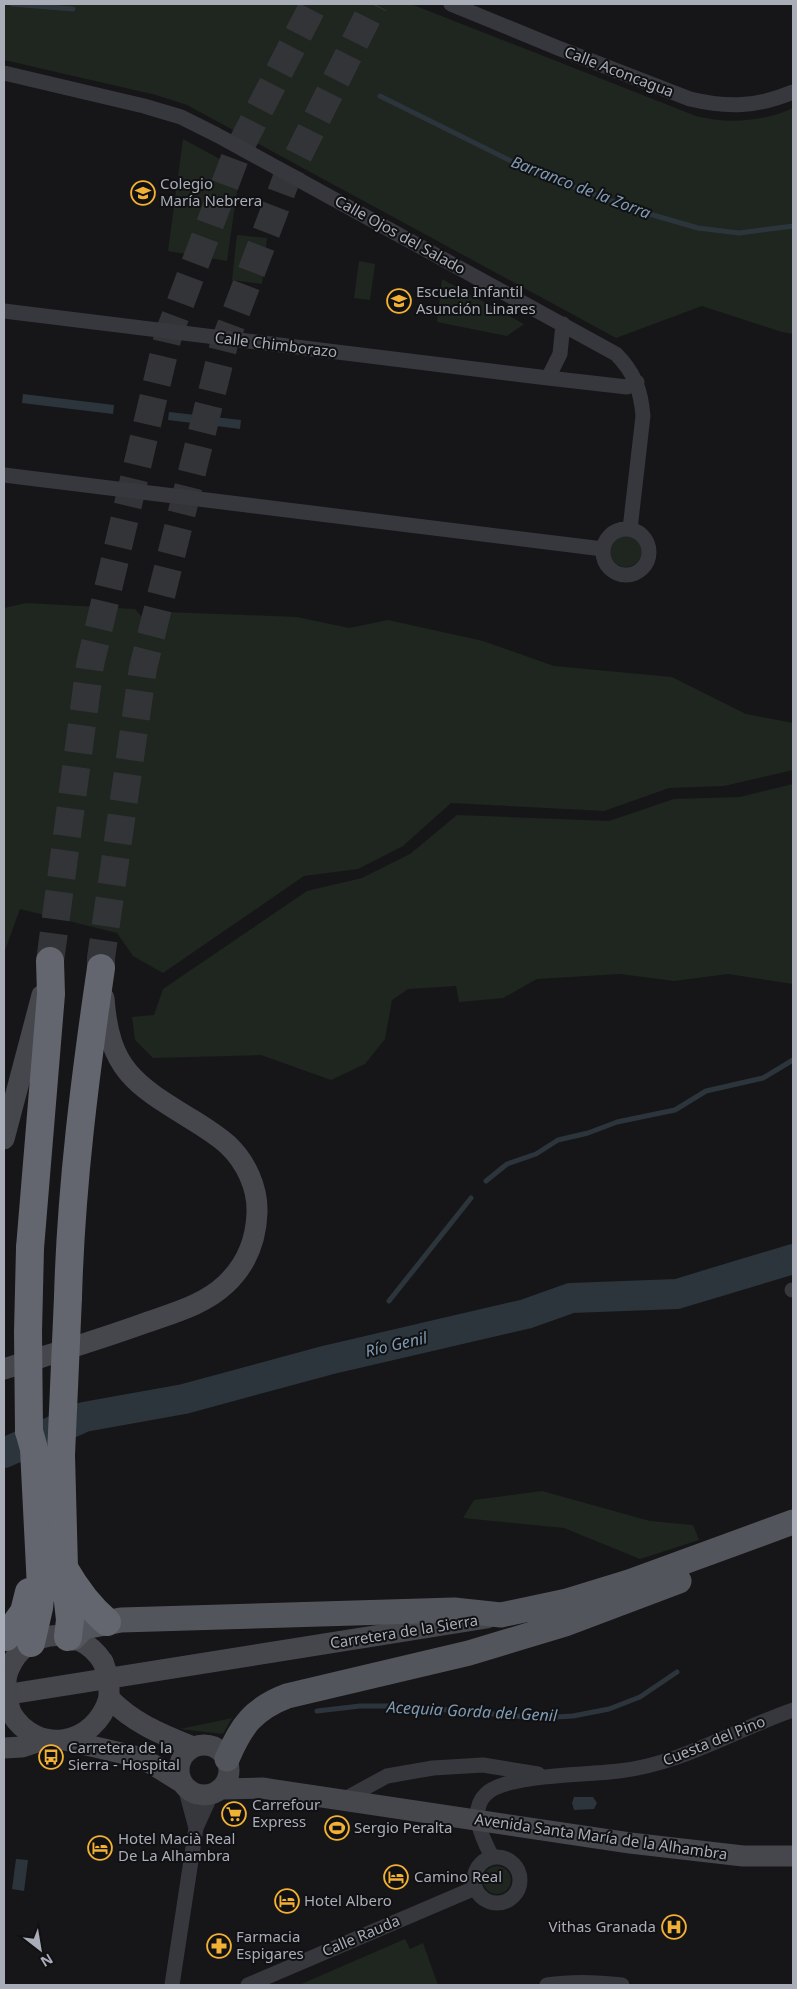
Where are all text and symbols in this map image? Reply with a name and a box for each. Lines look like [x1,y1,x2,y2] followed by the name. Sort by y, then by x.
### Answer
[562,41,677,101] street label: Calle Aconcagua
[508,150,654,224] water label: Barranco de la Zorra
[160,173,262,210] place label: Colegio María Nebrera
[130,180,156,206] school or university icon: Colegio María Nebrera
[332,190,469,278] street label: Calle Ojos del Salado
[416,281,536,318] place label: Escuela Infantil Asunción Linares
[386,288,412,314] school or university icon: Escuela Infantil Asunción Linares
[214,327,339,361] street label: Calle Chimborazo
[363,1326,430,1362] water label: Río Genil
[329,1609,479,1653] street label: Carretera de la Sierra
[385,1696,559,1726] water label: Acequia Gorda del Genil
[659,1710,768,1770] street label: Cuesta del Pino
[68,1737,180,1774] place label: Carretera de la Sierra - Hospital
[38,1744,64,1770] bus stop icon: Carretera de la Sierra - Hospital
[252,1794,320,1831] place label: Carrefour Express
[221,1801,247,1827] supermarket icon: Carrefour Express
[474,1808,729,1864] street label: Avenida Santa María de la Alhambra
[324,1815,350,1841] sports icon: Sergio Peralta
[354,1817,452,1837] place label: Sergio Peralta
[118,1828,235,1865] place label: Hotel Macià Real De La Alhambra
[87,1835,113,1861] hotel icon: Hotel Macià Real De La Alhambra
[383,1864,409,1890] hotel icon: Camino Real
[414,1866,502,1886] place label: Camino Real
[274,1888,300,1914] hotel icon: Hotel Albero
[304,1890,392,1910] place label: Hotel Albero
[319,1910,403,1960] street label: Calle Rauda
[661,1914,687,1940] hospital icon: Vithas Granada
[548,1916,656,1936] place label: Vithas Granada
[15,1924,65,1974] north arrow
[236,1926,304,1963] place label: Farmacia Espigares
[206,1933,232,1959] pharmacy icon: Farmacia Espigares
[37,1949,57,1972] text: N

